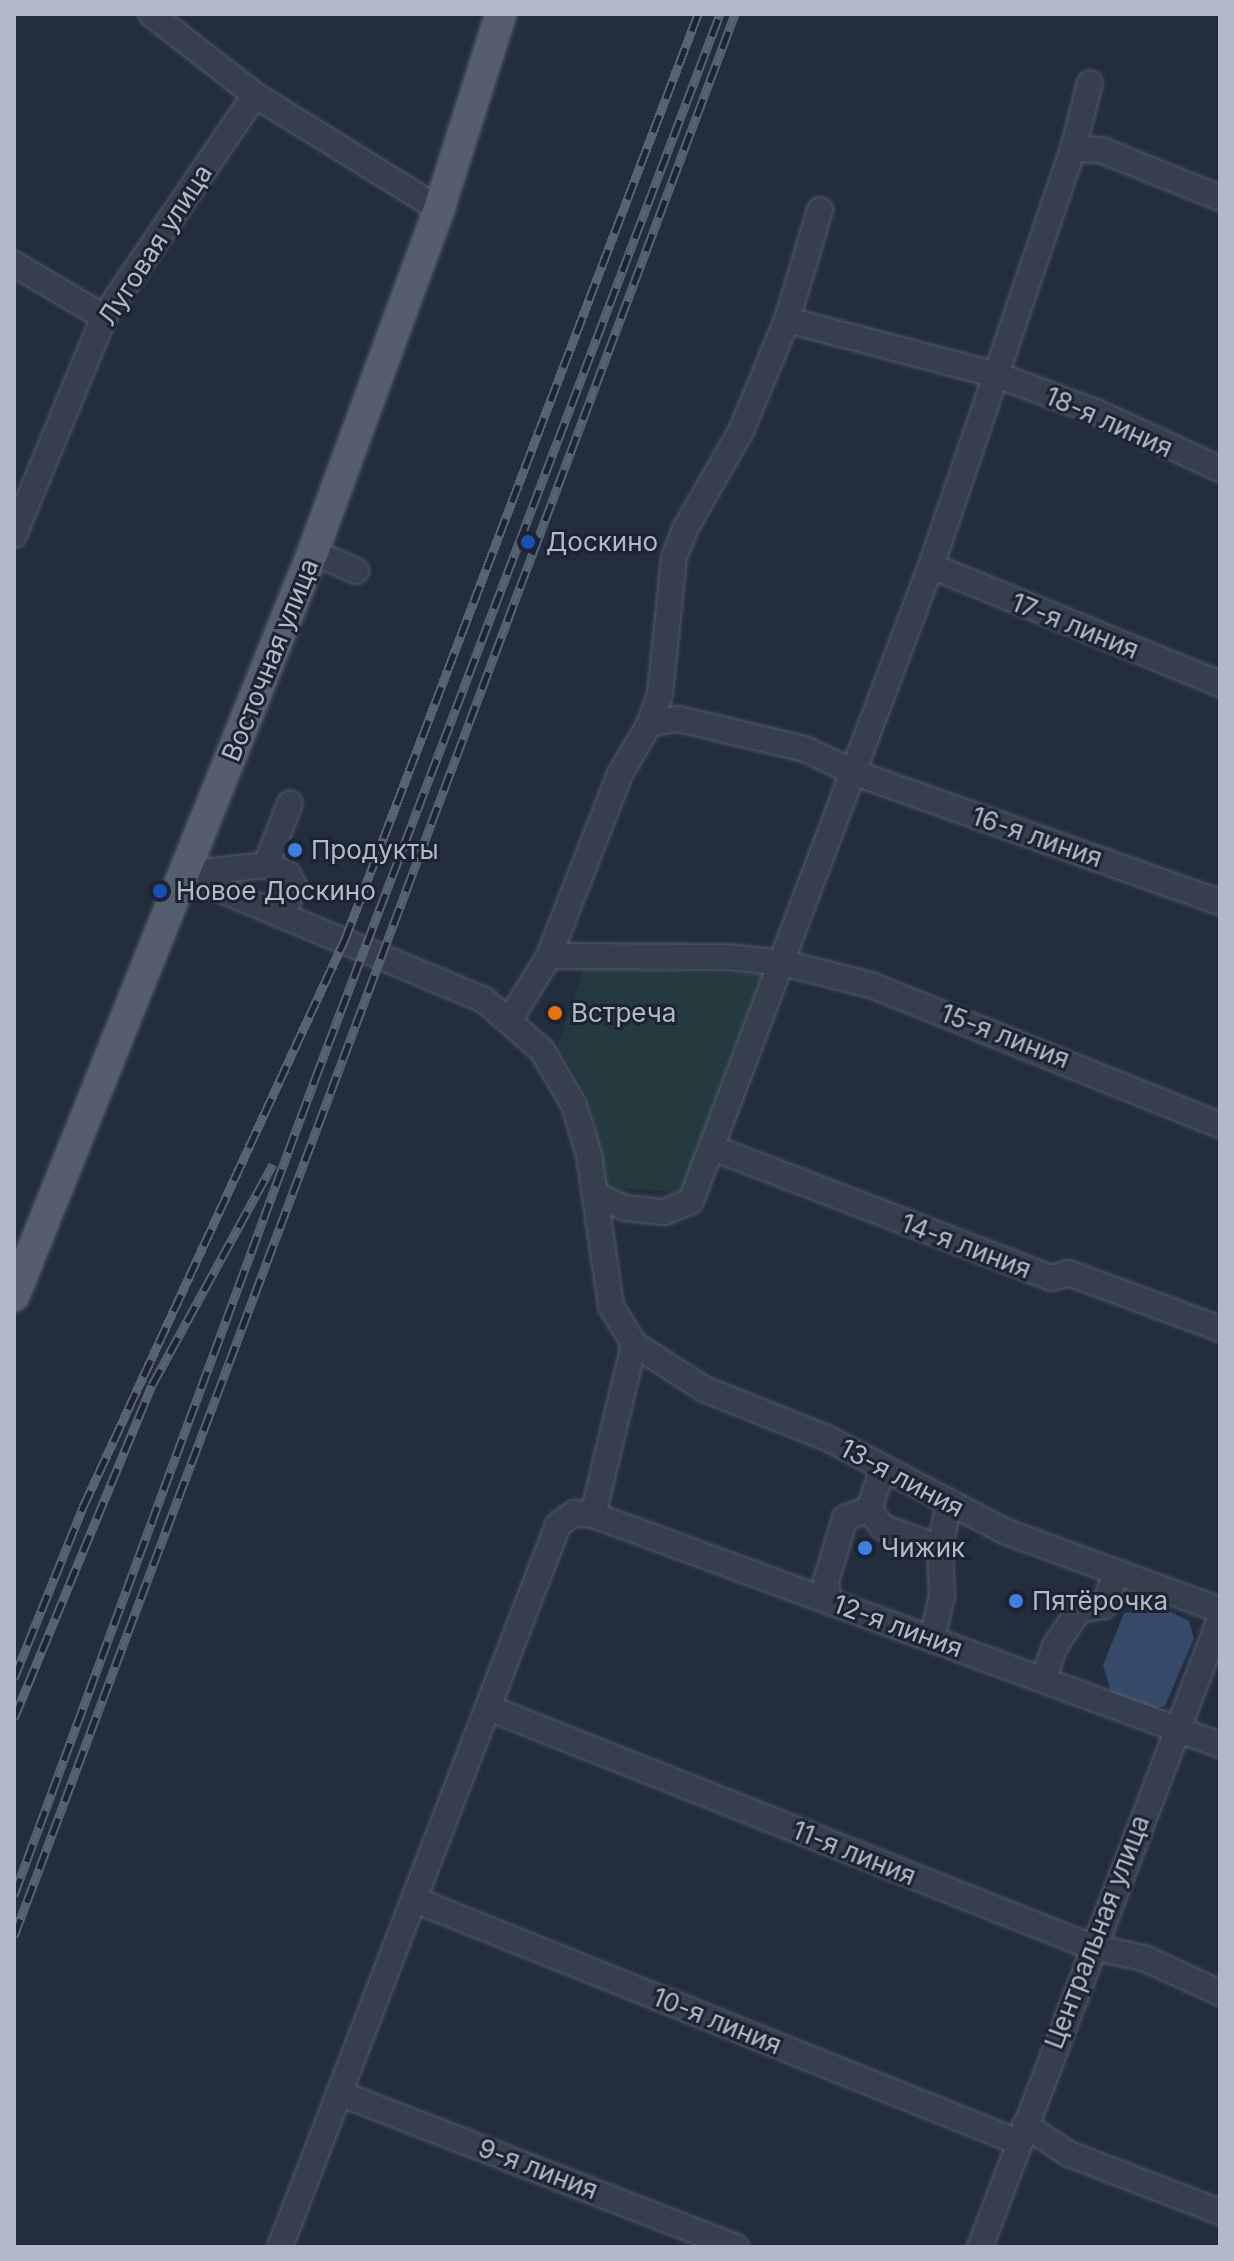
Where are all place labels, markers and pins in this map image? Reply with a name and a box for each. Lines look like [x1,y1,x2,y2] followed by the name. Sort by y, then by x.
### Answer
[546,526,658,558] place label: Доскино
[517,531,539,553] marker: Доскино
[311,834,439,866] place label: Продукты
[286,841,304,859] marker: Продукты
[176,875,376,907] place label: Новое Доскино
[151,882,169,900] marker: Новое Доскино
[571,997,676,1029] place label: Встреча
[546,1004,564,1022] marker: Встреча
[881,1532,965,1564] place label: Чижик
[856,1539,874,1557] marker: Чижик
[1032,1585,1168,1617] place label: Пятёрочка
[1007,1592,1025,1610] marker: Пятёрочка

